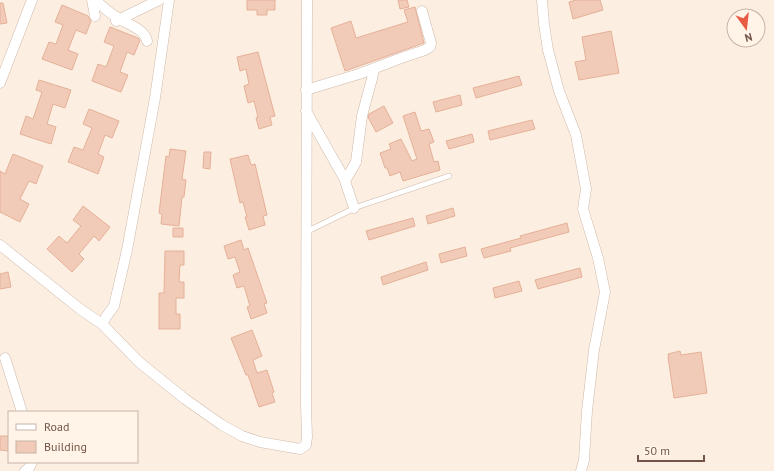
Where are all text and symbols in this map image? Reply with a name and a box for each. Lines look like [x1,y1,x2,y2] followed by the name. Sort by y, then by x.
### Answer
[726,8,766,48] north arrow
[743,30,754,45] text: N
[8,411,138,463] legend
[44,419,69,434] text: Road
[638,437,704,463] scale bar
[44,439,87,454] text: Building
[644,443,670,458] text: 50 m

